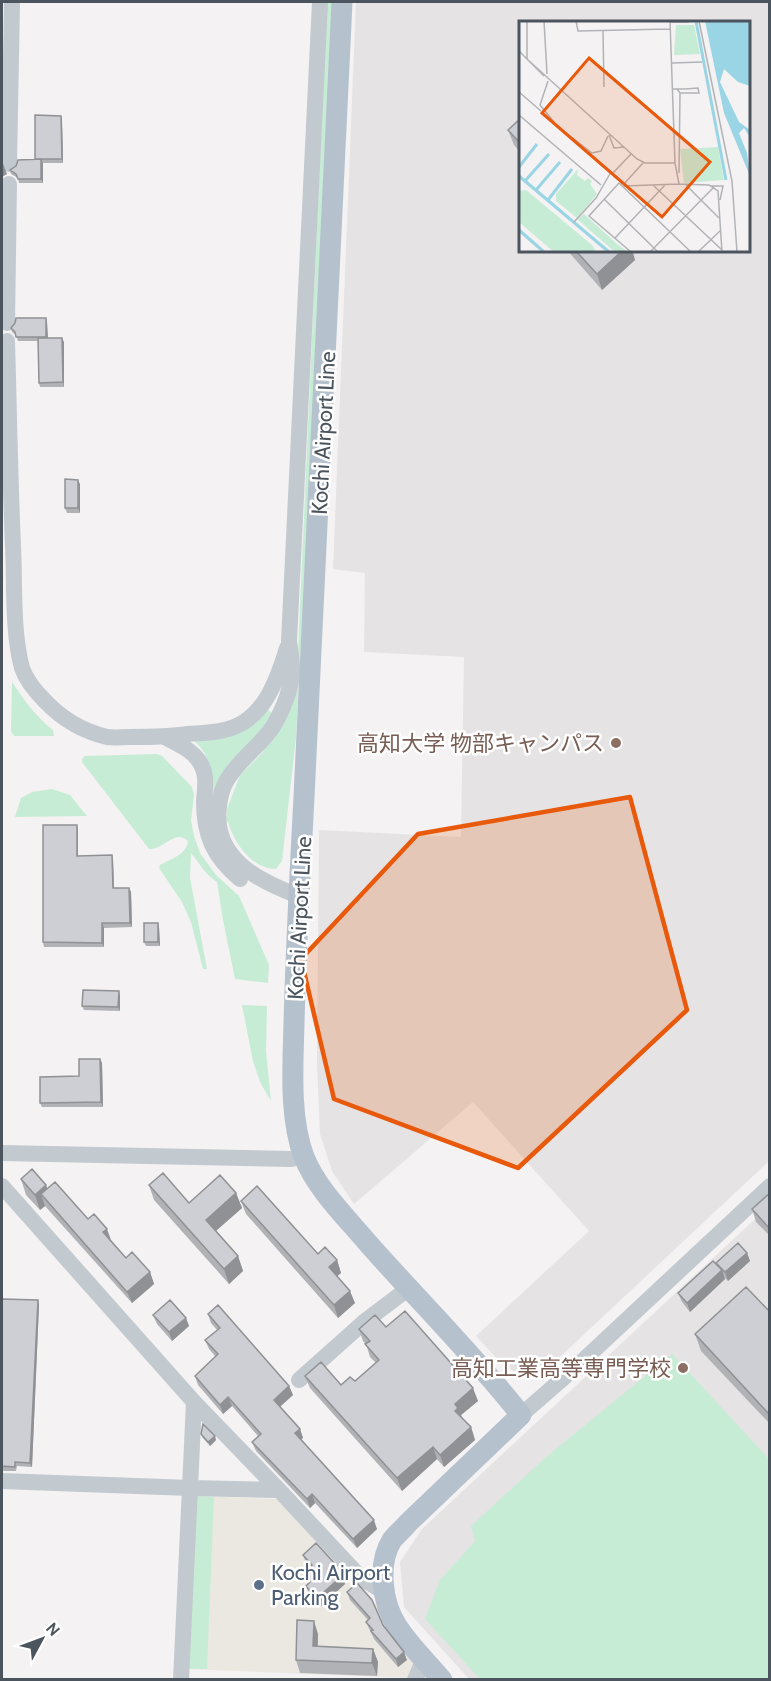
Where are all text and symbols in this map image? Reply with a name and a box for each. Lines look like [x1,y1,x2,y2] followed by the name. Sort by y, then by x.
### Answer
[519,21,750,252] inset map
[306,351,341,515] street label: Kochi Airport Line
[357,730,604,757] place label: 高知大学 物部キャンパス
[609,736,623,750] marker: 高知大学 物部キャンパス
[282,836,317,1000] street label: Kochi Airport Line
[451,1355,671,1382] place label: 高知工業高等専門学校
[676,1361,690,1375] marker: 高知工業高等専門学校
[271,1559,391,1611] place label: Kochi Airport Parking
[252,1578,266,1592] marker: Kochi Airport Parking
[12,1609,72,1669] north arrow
[42,1619,64,1640] text: N

